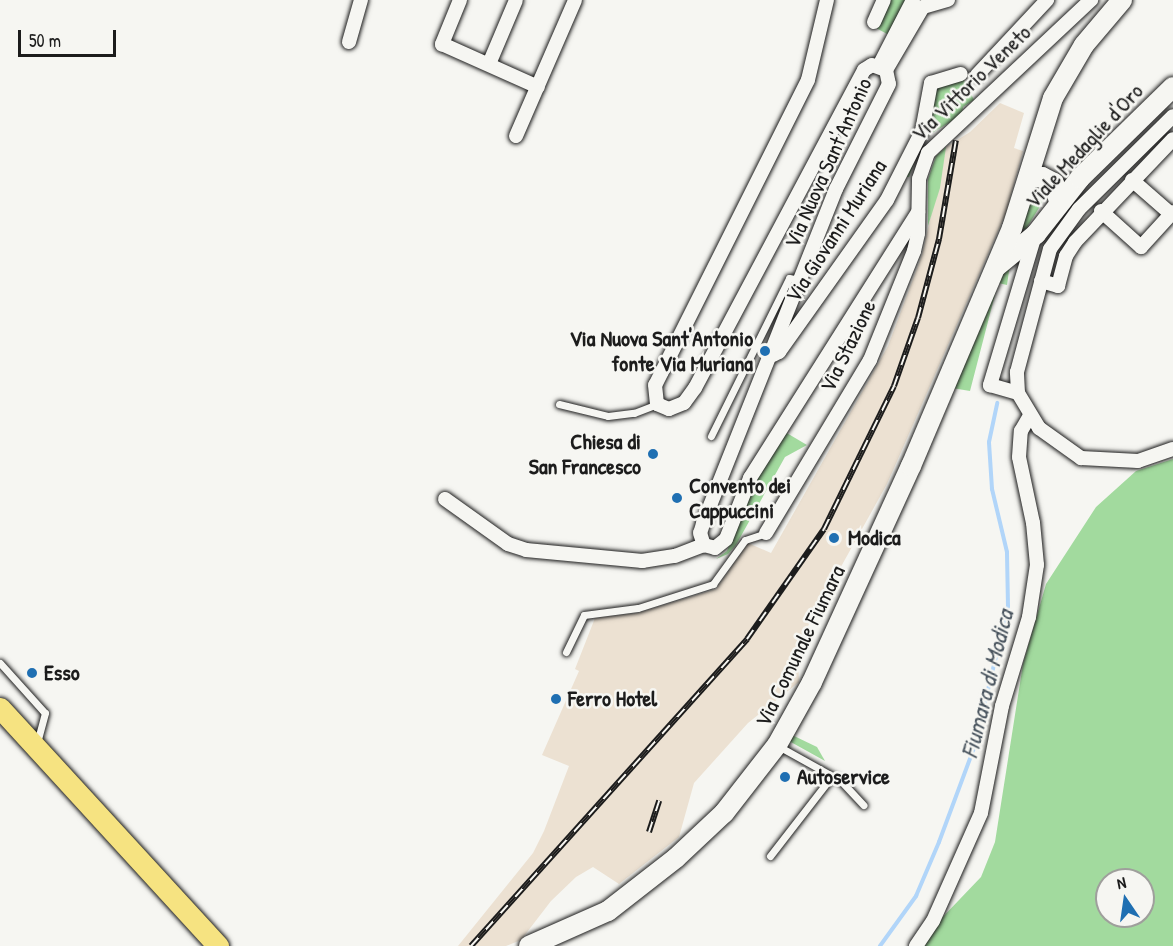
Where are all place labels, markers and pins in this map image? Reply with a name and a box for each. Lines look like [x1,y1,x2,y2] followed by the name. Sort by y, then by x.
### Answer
[569,325,753,376] place label: Via Nuova Sant'Antonio fonte Via Muriana
[758,344,772,358] marker: Via Nuova Sant'Antonio fonte Via Muriana
[529,428,641,480] place label: Chiesa di San Francesco
[646,447,660,461] marker: Chiesa di San Francesco
[689,472,791,524] place label: Convento dei Cappuccini
[670,491,684,505] marker: Convento dei Cappuccini
[848,525,901,551] place label: Modica
[825,529,843,547] marker: Modica
[44,660,80,686] place label: Esso
[25,666,39,680] marker: Esso
[568,686,657,712] place label: Ferro Hotel
[549,692,563,706] marker: Ferro Hotel
[797,764,890,790] place label: Autoservice
[778,770,792,784] marker: Autoservice

